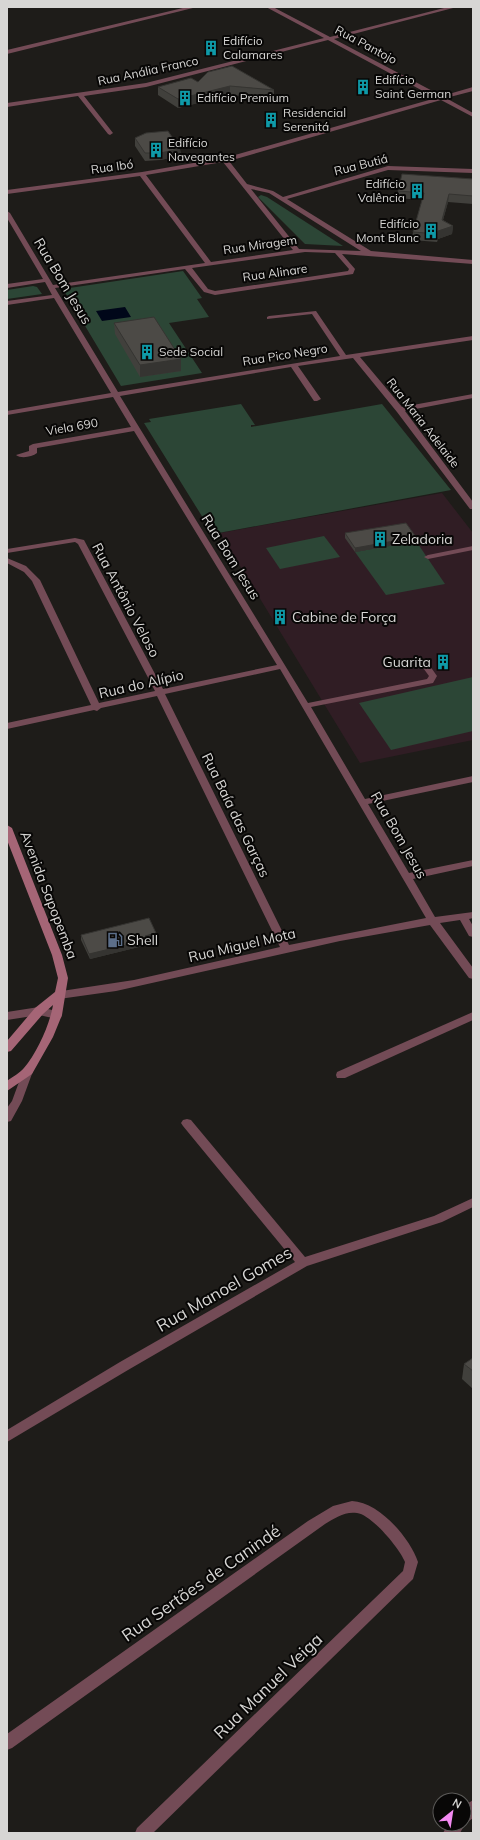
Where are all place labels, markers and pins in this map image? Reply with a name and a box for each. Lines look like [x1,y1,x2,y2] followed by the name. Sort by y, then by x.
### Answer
[223,33,283,62] place label: Edifício Calamares
[202,39,220,57] building icon: Edifício Calamares
[375,72,451,101] place label: Edifício Saint German
[354,78,372,96] building icon: Edifício Saint German
[176,89,194,107] building icon: Edifício Premium
[197,90,289,105] place label: Edifício Premium
[283,105,346,134] place label: Residencial Serenitá
[262,111,280,129] building icon: Residencial Serenitá
[168,135,235,164] place label: Edifício Navegantes
[147,141,165,159] building icon: Edifício Navegantes
[358,176,405,205] place label: Edifício Valência
[408,182,426,200] building icon: Edifício Valência
[356,216,419,245] place label: Edifício Mont Blanc
[422,222,440,240] building icon: Edifício Mont Blanc
[138,343,156,361] building icon: Sede Social
[159,344,223,359] place label: Sede Social
[371,530,389,548] building icon: Zeladoria
[392,530,453,548] place label: Zeladoria
[271,608,289,626] building icon: Cabine de Força
[292,608,396,626] place label: Cabine de Força
[383,653,431,671] place label: Guarita
[434,653,452,671] building icon: Guarita
[106,931,124,949] fuel station icon: Shell
[127,931,158,949] place label: Shell

